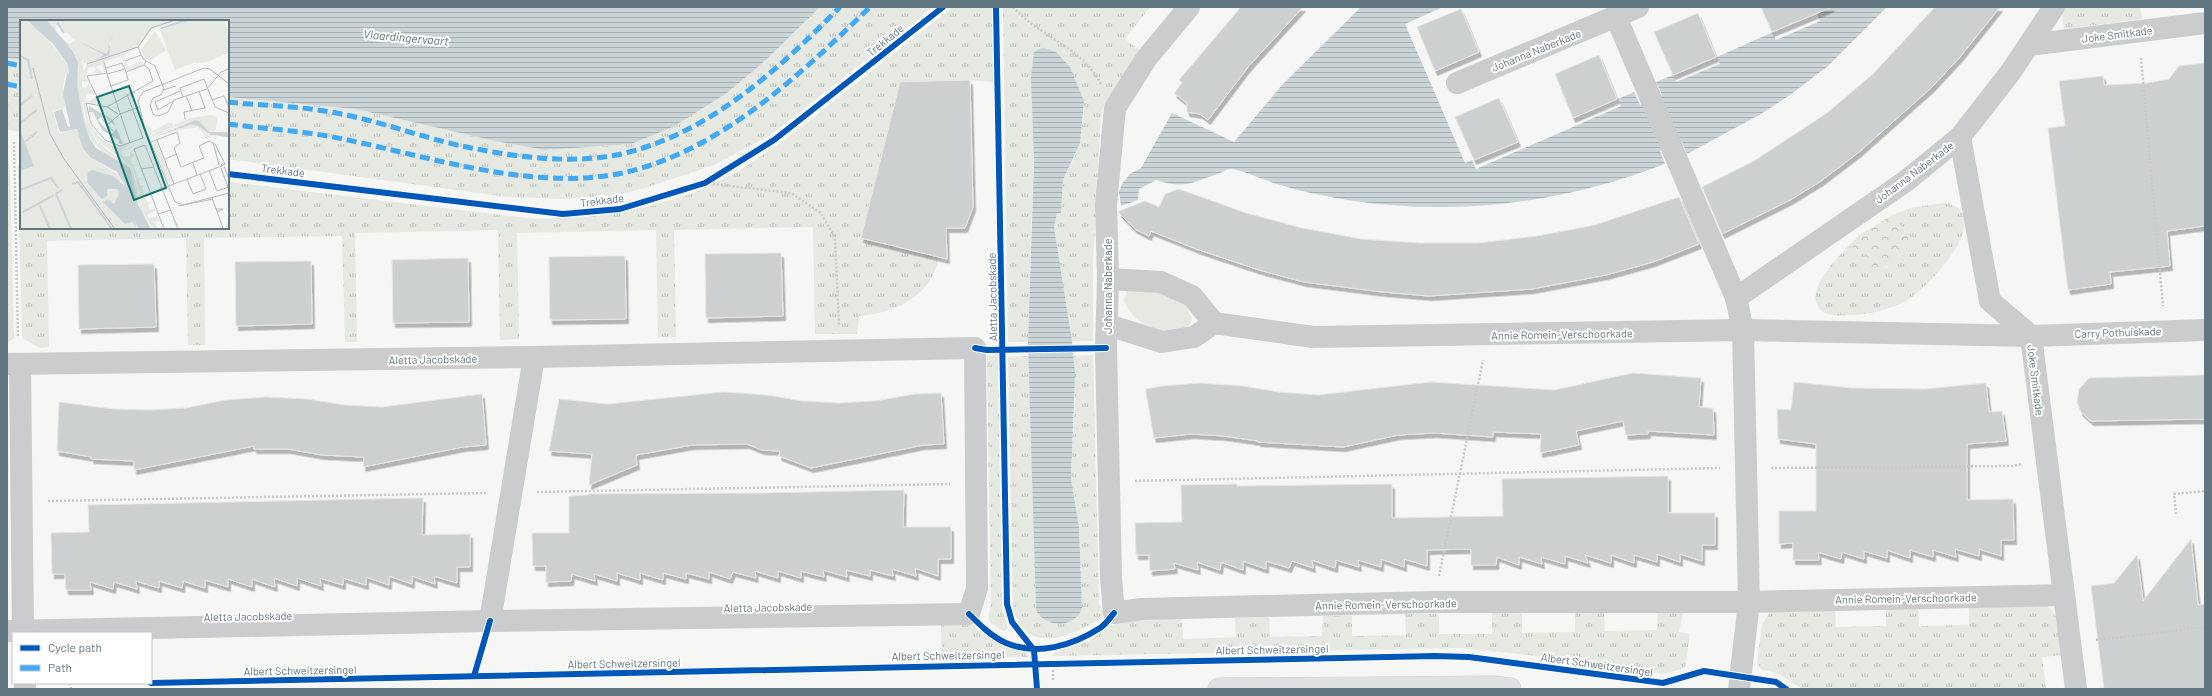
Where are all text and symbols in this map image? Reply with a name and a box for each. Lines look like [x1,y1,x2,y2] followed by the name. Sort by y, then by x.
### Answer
[20,20,229,229] inset map
[864,21,906,59] street label: Trekkade
[2081,23,2153,45] street label: Joke Smitkade
[363,26,450,48] water label: Vlaardingervaart
[1489,26,1583,74] street label: Johanna Naberkade
[1872,138,1956,206] street label: Johanna Naberkade
[260,161,306,179] street label: Trekkade
[579,191,625,209] street label: Trekkade
[1101,238,1114,334] street label: Johanna Naberkade
[985,252,999,341] street label: Aletta Jacobskade
[2074,324,2162,340] street label: Carry Pothuiskade
[1491,326,1633,342] street label: Annie Romein-Verschoorkade
[2025,344,2047,416] street label: Joke Smitkade
[389,352,478,366] street label: Aletta Jacobskade
[1835,590,1977,606] street label: Annie Romein-Verschoorkade
[1315,596,1457,612] street label: Annie Romein-Verschoorkade
[724,600,813,614] street label: Aletta Jacobskade
[204,609,293,623] street label: Aletta Jacobskade
[12,632,152,684] legend
[48,640,102,654] text: Cycle path
[1215,642,1329,656] street label: Albert Schweitzersingel
[891,648,1005,662] street label: Albert Schweitzersingel
[1540,650,1654,678] street label: Albert Schweitzersingel
[567,656,681,670] street label: Albert Schweitzersingel
[48,660,72,674] text: Path
[243,663,357,677] street label: Albert Schweitzersingel

